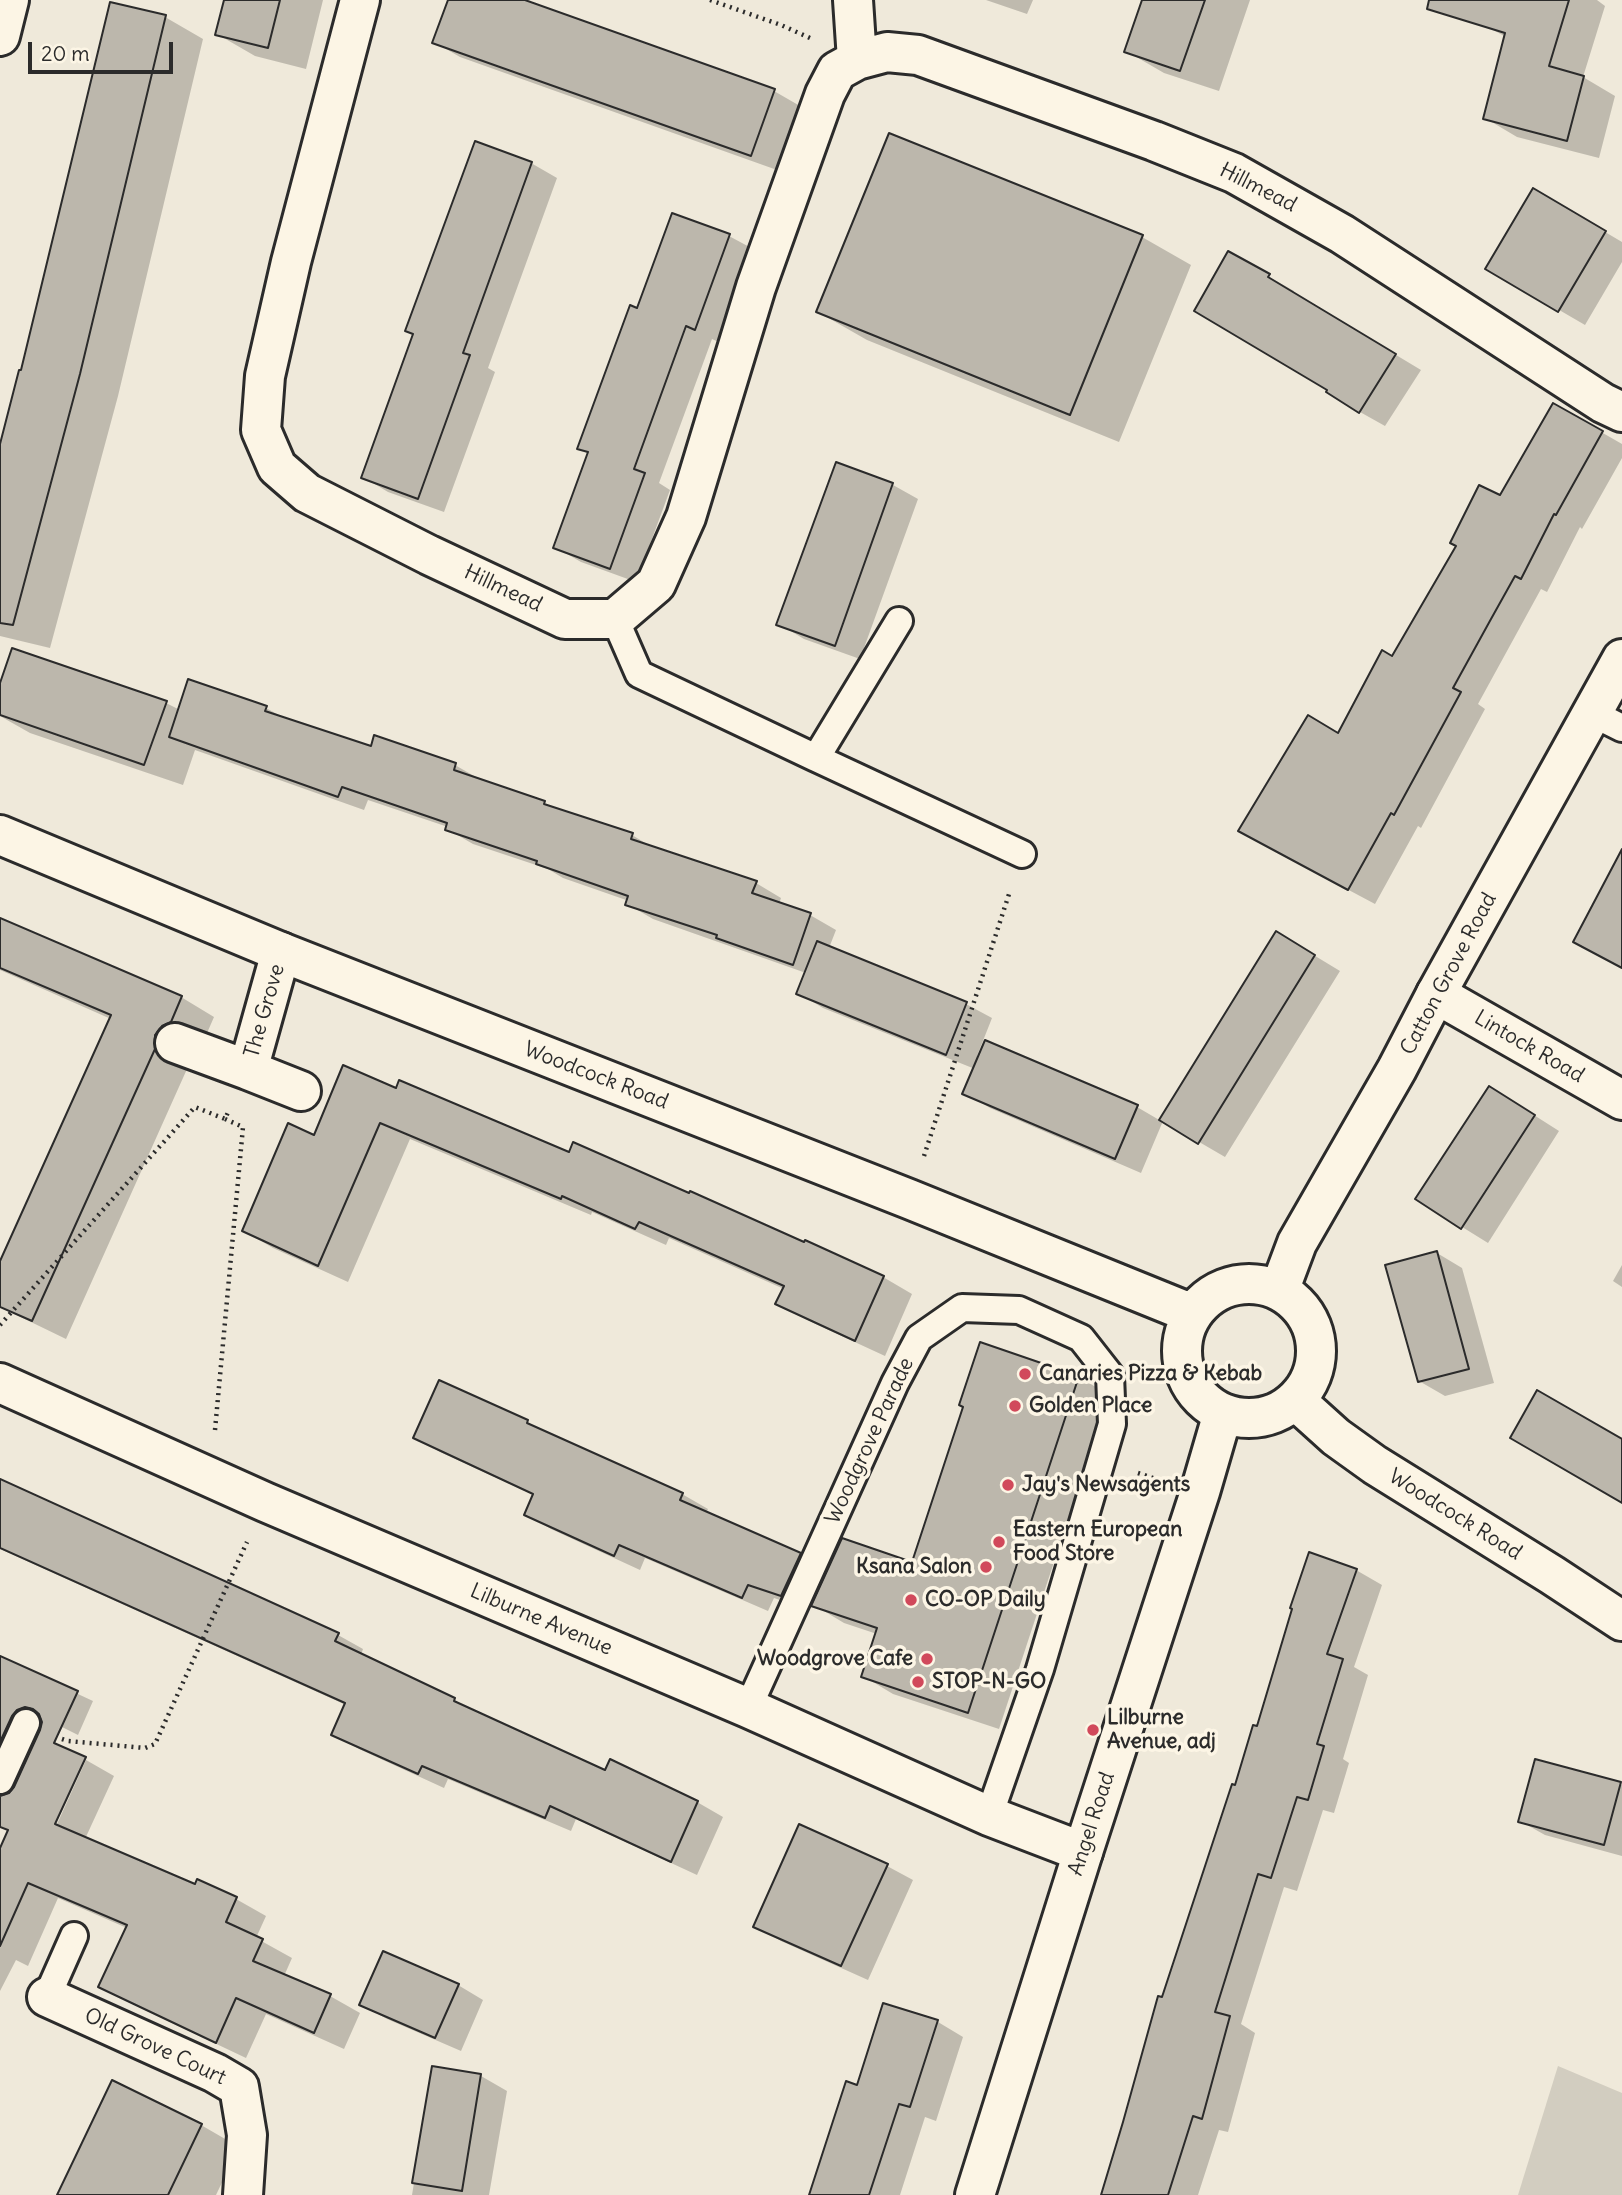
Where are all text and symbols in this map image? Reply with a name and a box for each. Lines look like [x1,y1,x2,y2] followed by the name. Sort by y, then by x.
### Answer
[32,28,177,72] scale bar
[41,40,90,67] text: 20 m
[1215,158,1301,218] street label: Hillmead
[460,560,546,618] street label: Hillmead
[1396,889,1502,1059] street label: Catton Grove Road
[240,961,290,1061] street label: The Grove
[1470,1005,1588,1089] street label: Lintock Road
[520,1037,672,1115] street label: Woodcock Road
[820,1354,920,1528] street label: Woodgrove Parade
[1039,1361,1262,1387] place label: Canaries Pizza & Kebab
[1017,1366,1033,1382] marker: Canaries Pizza & Kebab
[1029,1393,1152,1419] place label: Golden Place
[1007,1398,1023,1414] marker: Golden Place
[1384,1464,1526,1566] street label: Woodcock Road
[1022,1472,1190,1498] place label: Jay's Newsagents
[1000,1477,1016,1493] marker: Jay's Newsagents
[1013,1517,1182,1567] place label: Eastern European Food Store
[991,1534,1007,1550] marker: Eastern European Food Store
[856,1554,972,1580] place label: Ksana Salon
[978,1559,994,1575] marker: Ksana Salon
[466,1579,616,1661] street label: Lilburne Avenue
[925,1587,1046,1613] place label: CO-OP Daily
[903,1592,919,1608] marker: CO-OP Daily
[757,1646,913,1672] place label: Woodgrove Cafe
[919,1651,935,1667] marker: Woodgrove Cafe
[932,1669,1046,1695] place label: STOP-N-GO
[910,1674,926,1690] marker: STOP-N-GO
[1107,1705,1216,1755] place label: Lilburne Avenue, adj
[1085,1722,1101,1738] marker: Lilburne Avenue, adj
[1063,1769,1121,1879] street label: Angel Road
[80,2003,230,2091] street label: Old Grove Court

